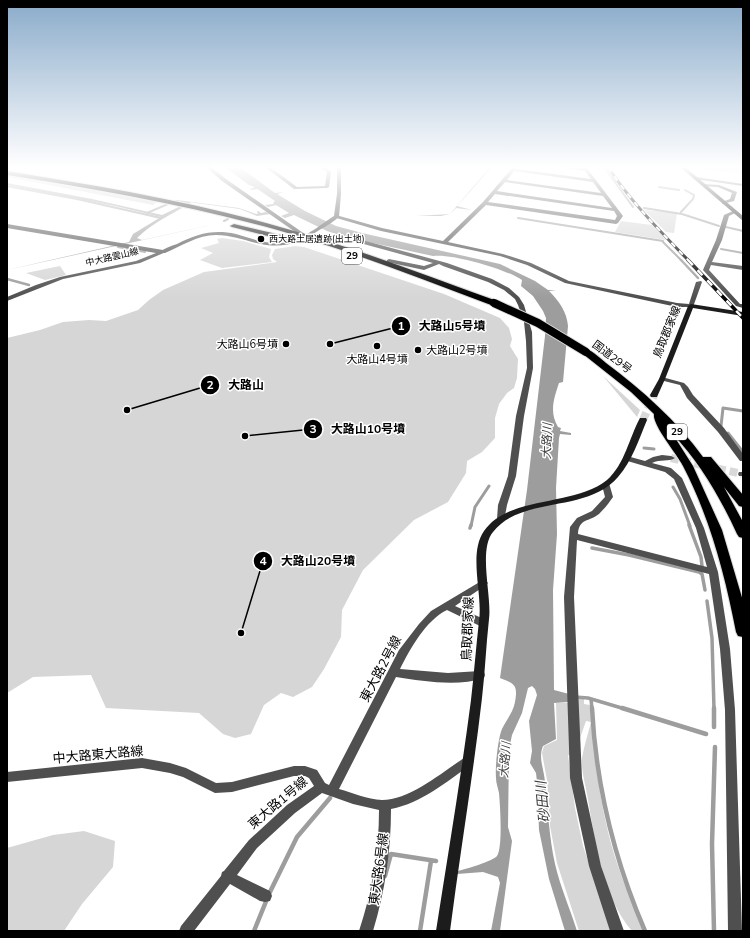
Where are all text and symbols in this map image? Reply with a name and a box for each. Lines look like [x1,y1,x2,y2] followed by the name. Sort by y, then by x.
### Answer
[269,233,365,245] place label: 西大路土居遺跡(出土地)
[256,234,266,244] marker: 西大路土居遺跡(出土地)
[84,245,141,269] street label: 中大路雲山線
[342,248,362,264] road number: 29
[650,304,684,360] street label: 鳥取郡家線
[391,314,494,338] callout: 大路山5号墳
[397,318,405,334] text: 1
[418,318,486,334] text: 大路山5号墳
[216,337,278,352] place label: 大路山6号墳
[589,337,635,377] street label: 国道29号
[281,339,291,349] marker: 大路山6号墳
[372,341,382,351] marker: 大路山4号墳
[426,343,488,358] place label: 大路山2号墳
[413,345,423,355] marker: 大路山2号墳
[346,352,408,367] place label: 大路山4号墳
[200,373,272,397] callout: 大路山
[206,377,214,393] text: 2
[228,377,264,393] text: 大路山
[303,417,413,441] callout: 大路山10号墳
[309,421,317,437] text: 3
[331,421,405,437] text: 大路山10号墳
[538,421,556,459] water label: 大路川
[667,424,687,440] road number: 29
[253,549,364,573] callout: 大路山20号墳
[259,553,267,569] text: 4
[281,553,355,569] text: 大路山20号墳
[458,596,478,662] street label: 鳥取郡家線
[356,633,406,705] street label: 東大路2号線
[495,739,515,779] water label: 大路川
[52,742,144,768] street label: 中大路東大路線
[244,773,312,833] street label: 東大路1号線
[532,778,554,824] water label: 砂田川
[365,832,393,906] street label: 東大路6号線

